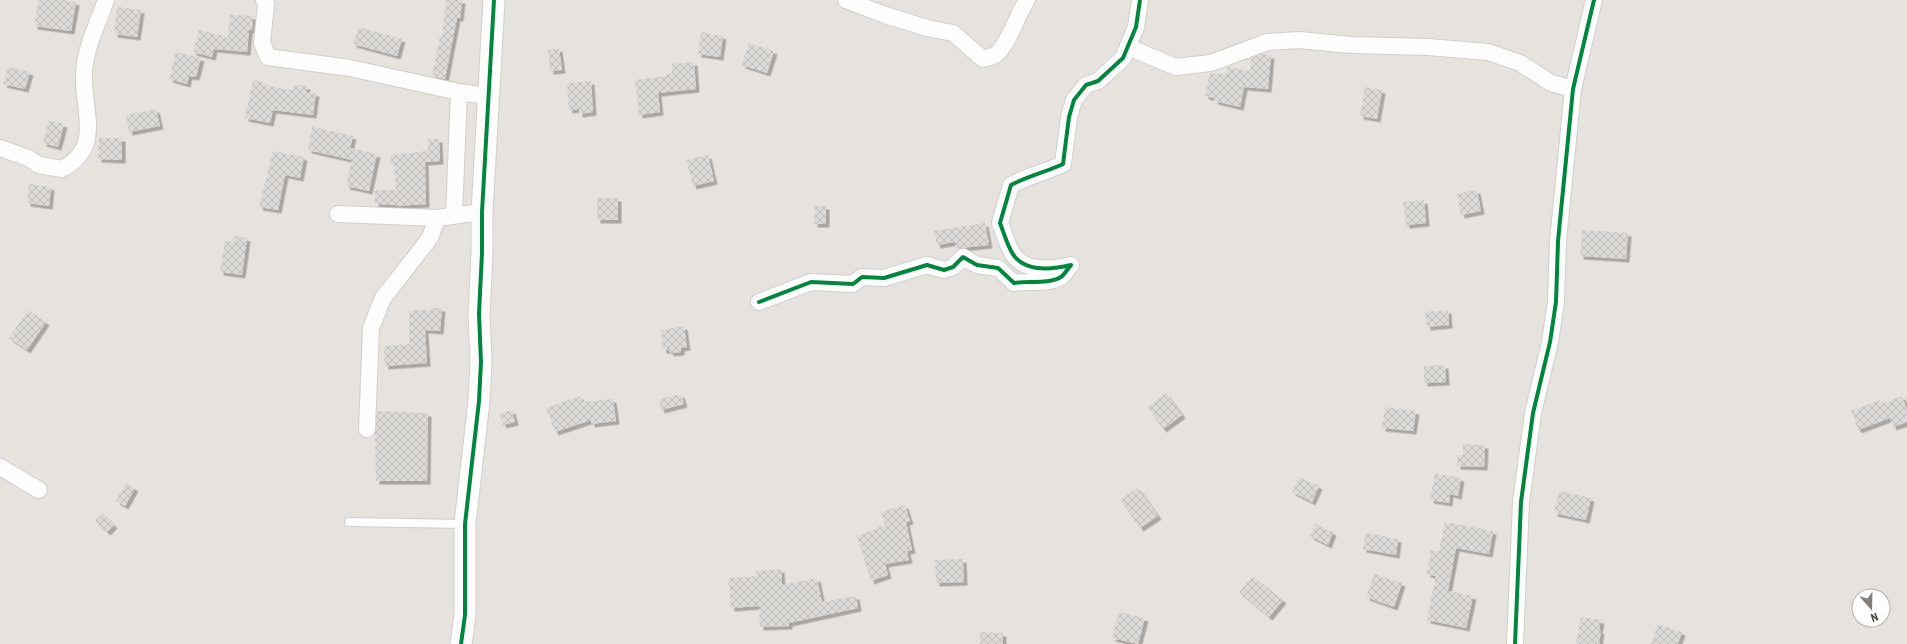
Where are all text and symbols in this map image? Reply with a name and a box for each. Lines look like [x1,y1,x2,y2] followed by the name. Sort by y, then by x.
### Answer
[1851,588,1891,628] north arrow
[1869,610,1880,624] text: N

